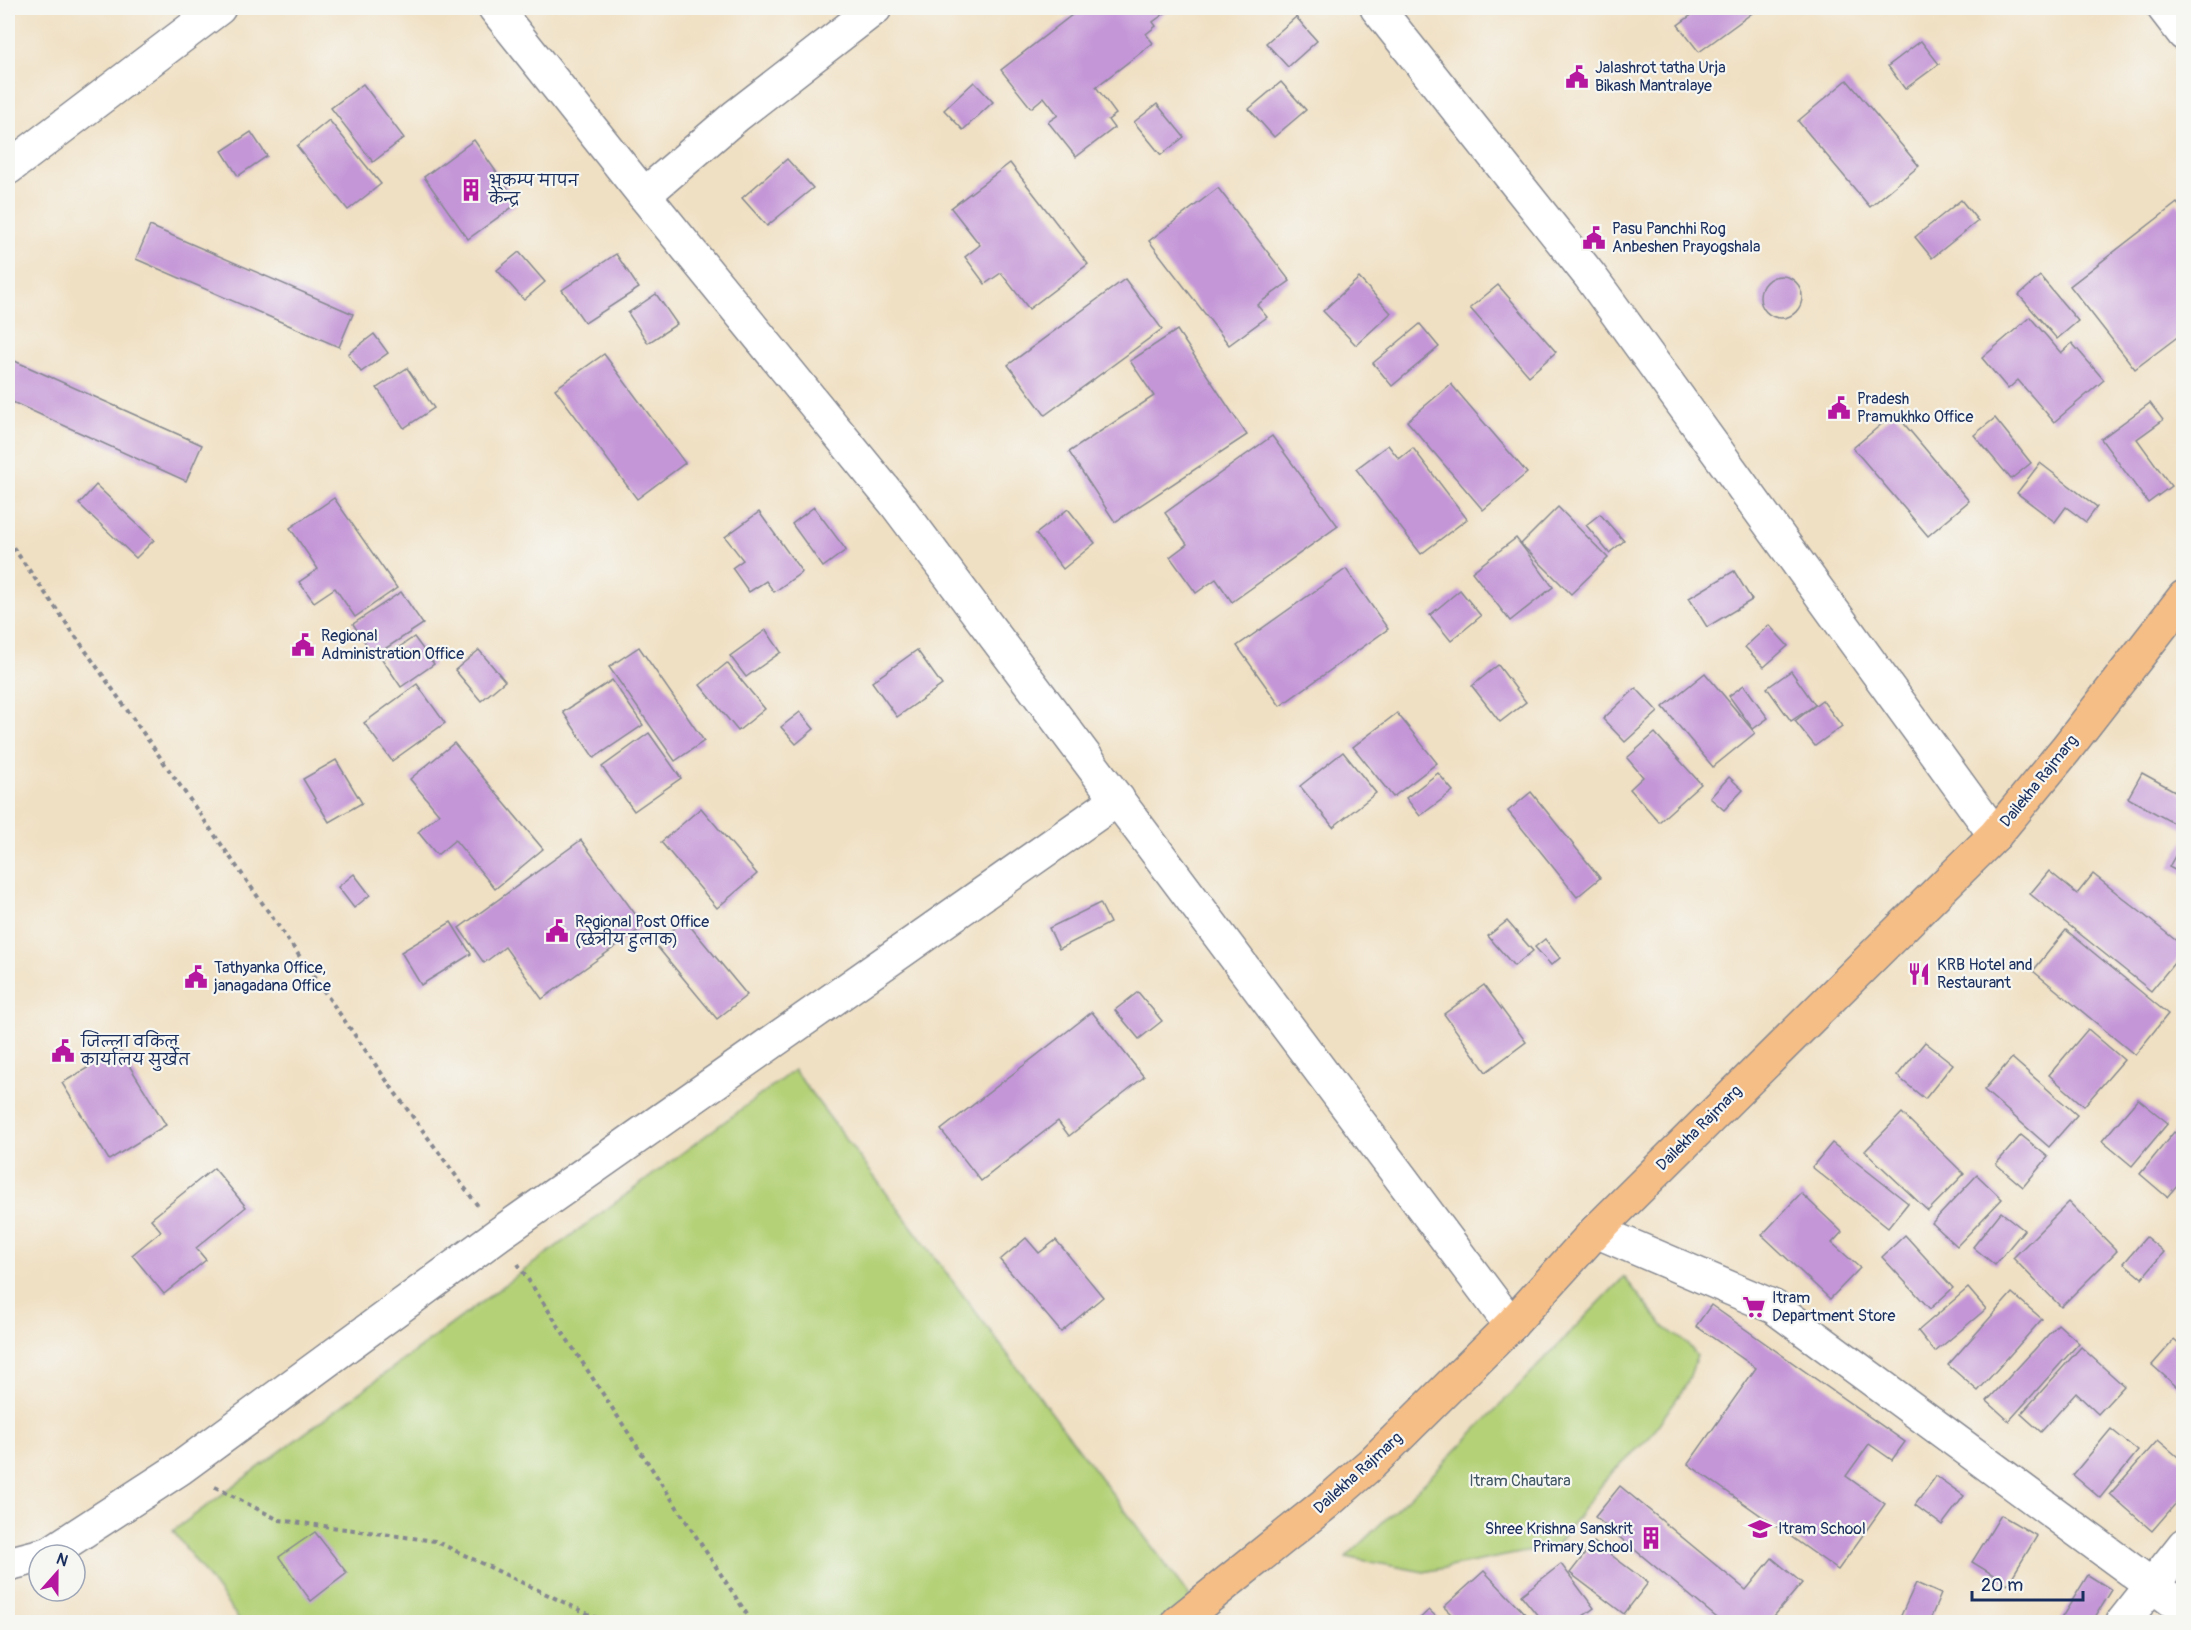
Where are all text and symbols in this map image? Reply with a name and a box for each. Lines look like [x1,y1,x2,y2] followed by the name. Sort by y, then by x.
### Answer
[1595,58,1726,96] place label: Jalashrot tatha Urja Bikash Mantralaye
[1564,64,1590,90] public building icon: Jalashrot tatha Urja Bikash Mantralaye
[488,171,580,209] place label: भूकम्प मापन केन्द्र
[458,177,484,203] building icon: भूकम्प मापन केन्द्र
[1612,219,1760,257] place label: Pasu Panchhi Rog Anbeshen Prayogshala
[1581,225,1607,251] public building icon: Pasu Panchhi Rog Anbeshen Prayogshala
[1857,389,1973,427] place label: Pradesh Pramukhko Office
[1826,395,1852,421] public building icon: Pradesh Pramukhko Office
[321,626,464,664] place label: Regional Administration Office
[290,632,316,658] public building icon: Regional Administration Office
[1996,731,2082,831] street label: Dailekha Rajmarg
[575,912,709,952] place label: Regional Post Office (छेत्रीय हुलाक)
[544,918,570,944] public building icon: Regional Post Office (छेत्रीय हुलाक)
[1937,955,2033,993] place label: KRB Hotel and Restaurant
[213,958,331,996] place label: Tathyanka Office, janagadana Office
[1906,961,1932,987] restaurant icon: KRB Hotel and Restaurant
[183,964,209,990] public building icon: Tathyanka Office, janagadana Office
[80,1030,191,1071] place label: जिल्ला वकिल कार्यालय सुर्खेत
[50,1038,76,1064] public building icon: जिल्ला वकिल कार्यालय सुर्खेत
[1652,1081,1746,1175] street label: Dailekha Rajmarg
[1772,1288,1895,1326] place label: Itram Department Store
[1741,1294,1767,1320] supermarket icon: Itram Department Store
[1309,1428,1407,1518] street label: Dailekha Rajmarg
[1469,1471,1571,1491] park label: Itram Chautara
[1747,1516,1773,1542] school or university icon: Itram School
[1485,1519,1634,1557] place label: Shree Krishna Sanskrit Primary School
[1778,1519,1866,1539] place label: Itram School
[1638,1525,1664,1551] building icon: Shree Krishna Sanskrit Primary School
[27,1543,87,1603] north arrow
[53,1549,71,1571] text: N
[1972,1564,2083,1602] scale bar
[1981,1574,2023,1597] text: 20 m

